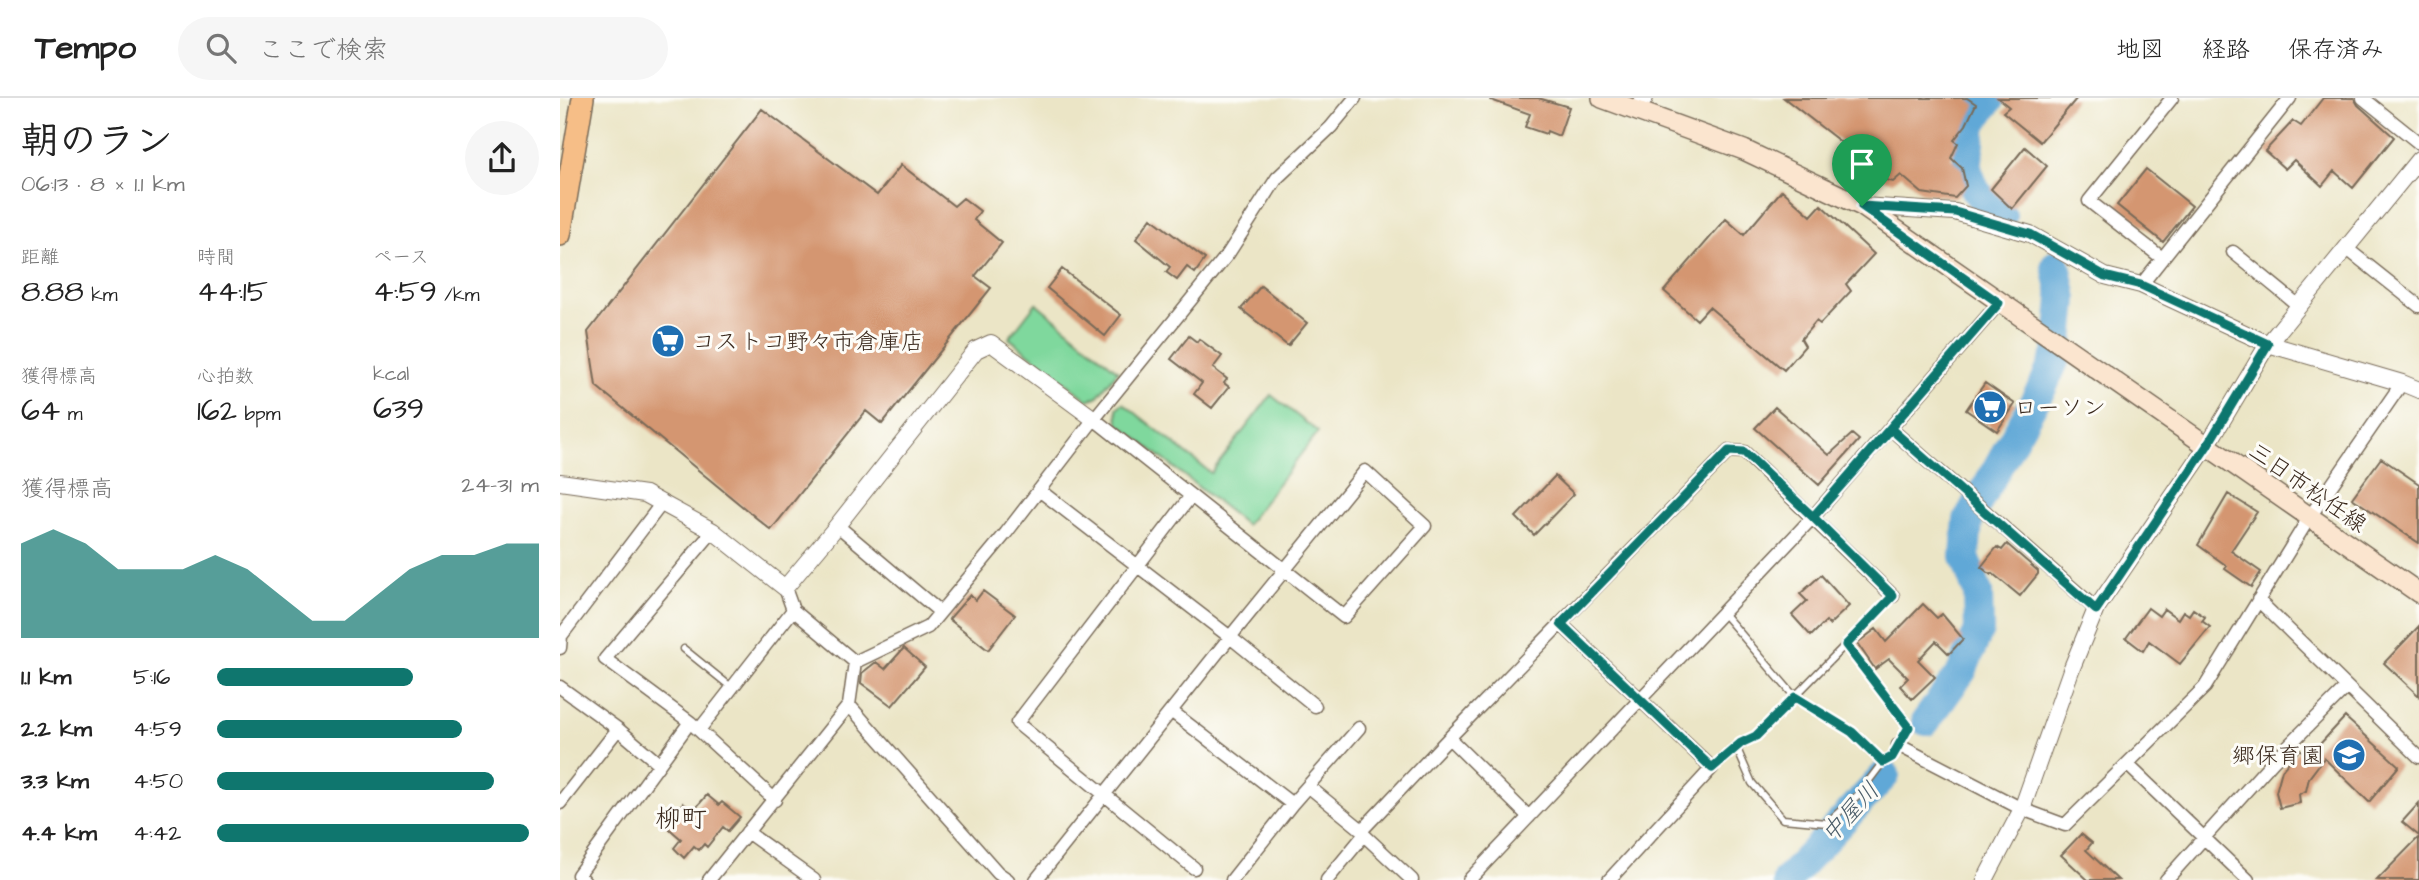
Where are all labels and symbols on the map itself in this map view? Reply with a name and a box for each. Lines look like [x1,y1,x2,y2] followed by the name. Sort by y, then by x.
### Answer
[1832,134,1892,206] pin
[649,322,687,360] supermarket icon: コストコ野々市倉庫店
[692,326,924,358] place label: コストコ野々市倉庫店
[1971,388,2009,426] supermarket icon: ローソン
[2014,392,2106,424] place label: ローソン
[2242,435,2373,541] street label: 三日市松任線
[2330,736,2368,774] school or university icon: 郷保育園
[2232,740,2324,772] place label: 郷保育園
[1814,775,1888,851] water label: 中屋川
[655,801,707,837] district label: 柳町

